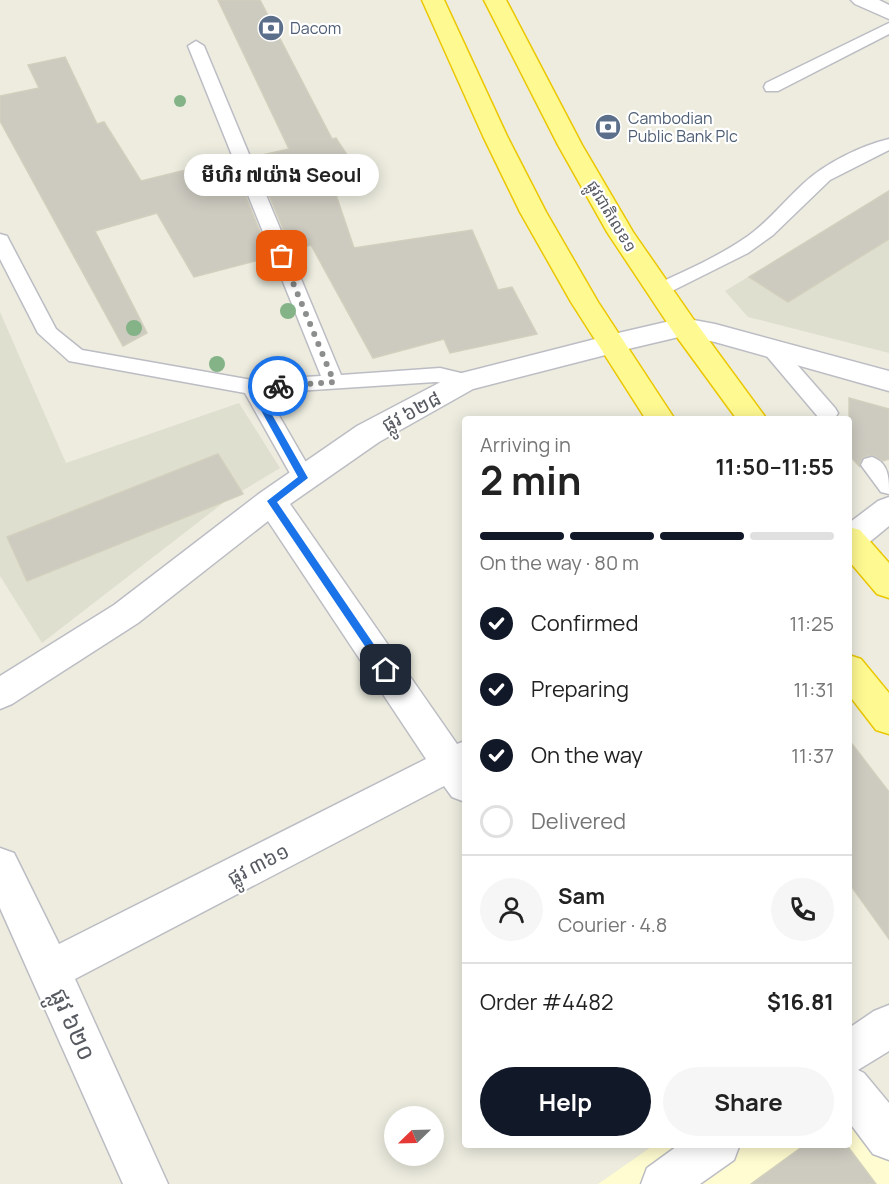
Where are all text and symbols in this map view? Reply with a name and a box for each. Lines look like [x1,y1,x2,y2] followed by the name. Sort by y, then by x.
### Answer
[256,13,286,43] bank icon: Dacom
[290,17,341,39] place label: Dacom
[628,107,738,147] place label: Cambodian Public Bank Plc
[593,112,623,142] bank icon: Cambodian Public Bank Plc
[184,154,380,196] callout: មីហិរ ៧យ៉ាង Seoul
[201,161,362,188] text: មីហិរ ៧យ៉ាង Seoul
[579,176,642,258] street label: ផ្លូវជាតិលេខ១
[256,230,307,281] pin
[265,239,298,272] icon: bag
[248,356,308,416] courier
[262,370,295,403] icon: bike
[377,384,448,443] street label: ផ្លូវ ៦២៨
[480,431,571,458] text: Arriving in
[715,452,834,482] text: 11:50–11:55
[480,453,581,507] text: 2 min
[480,549,639,576] text: On the way · 80 m
[480,607,513,640] icon: check
[531,608,639,638] text: Confirmed
[789,610,834,637] text: 11:25
[360,644,411,695] pin
[369,653,402,686] icon: home
[480,673,513,706] icon: check
[531,674,629,704] text: Preparing
[794,676,834,703] text: 11:31
[480,739,513,772] icon: check
[531,740,643,770] text: On the way
[791,742,834,769] text: 11:37
[531,806,626,836] text: Delivered
[223,837,296,896] street label: ផ្លូវ ៣៦១
[480,878,543,941] button: person
[771,878,834,941] button: phone
[558,881,605,911] text: Sam
[558,911,667,938] text: Courier · 4.8
[37,982,105,1069] street label: ផ្លូវ ៦២០
[480,987,614,1017] text: Order #4482
[767,987,834,1017] text: $16.81
[480,1067,651,1136] button: Help
[663,1067,834,1136] button: Share
[384,1106,444,1166] north arrow
[384,1106,444,1166] map controls

